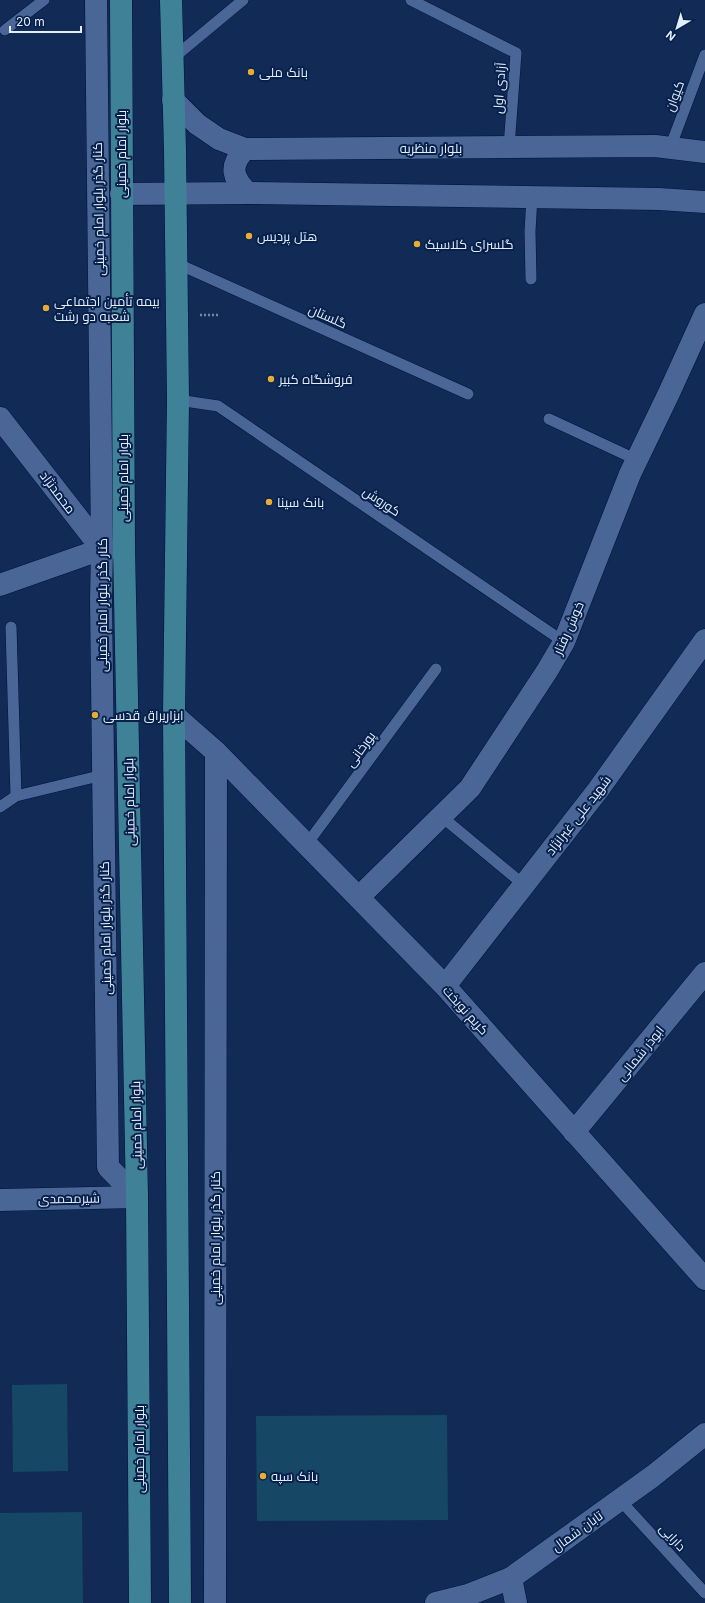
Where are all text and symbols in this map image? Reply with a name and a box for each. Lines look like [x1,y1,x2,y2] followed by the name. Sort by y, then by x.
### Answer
[10,8,81,34] scale bar
[657,8,697,48] north arrow
[16,14,45,29] text: 20 m
[663,28,678,44] text: N
[489,61,510,114] street label: آزادی اول
[259,64,308,80] place label: بانک ملی
[246,67,256,77] marker: بانک ملی
[661,78,687,114] street label: کیوان
[113,110,131,198] street label: بلوار امام خمینی
[400,140,462,156] street label: بلوار منظریه
[89,142,109,276] street label: کنار گذر بلوار امام خمینی
[257,228,317,246] place label: هتل پرديس
[244,231,254,241] marker: هتل پرديس
[425,236,513,252] place label: گلسرای کلاسیک
[412,239,422,249] marker: گلسرای کلاسیک
[54,293,160,324] place label: بیمه تأمین اجتماعی شعبه دو رشت
[306,301,350,331] street label: گلستان
[41,303,51,313] marker: بیمه تأمین اجتماعی شعبه دو رشت
[278,371,353,387] place label: فروشگاه کبیر
[266,374,276,384] marker: فروشگاه کبیر
[115,434,133,522] street label: بلوار امام خمینی
[37,468,79,516] street label: محمدنژاد
[360,483,404,519] street label: کوروش
[277,494,324,510] place label: بانک سینا
[264,497,274,507] marker: بانک سینا
[94,538,112,672] street label: کنار گذر بلوار امام خمینی
[549,599,587,658] street label: خوش رفتار
[103,707,184,723] place label: ابزاریراق قدسی
[90,710,100,720] marker: ابزاریراق قدسی
[342,728,380,771] street label: پورخانی
[120,758,140,846] street label: بلوار امام خمینی
[542,772,614,858] street label: شهید علی غبرانژاد
[96,861,116,995] street label: کنار گذر بلوار امام خمینی
[438,982,492,1039] street label: کریم نوبخت
[613,1022,667,1084] street label: ابوذر شمالی
[127,1081,147,1169] street label: بلوار امام خمینی
[207,1171,225,1305] street label: کنار گذر بلوار امام خمینی
[38,1189,100,1207] street label: شیرمحمدی
[131,1405,149,1493] street label: بلوار امام خمینی
[271,1468,318,1485] place label: بانک سپه
[258,1471,268,1481] marker: بانک سپه
[548,1507,607,1556] street label: تابان شمال
[656,1520,690,1554] street label: دارایی

